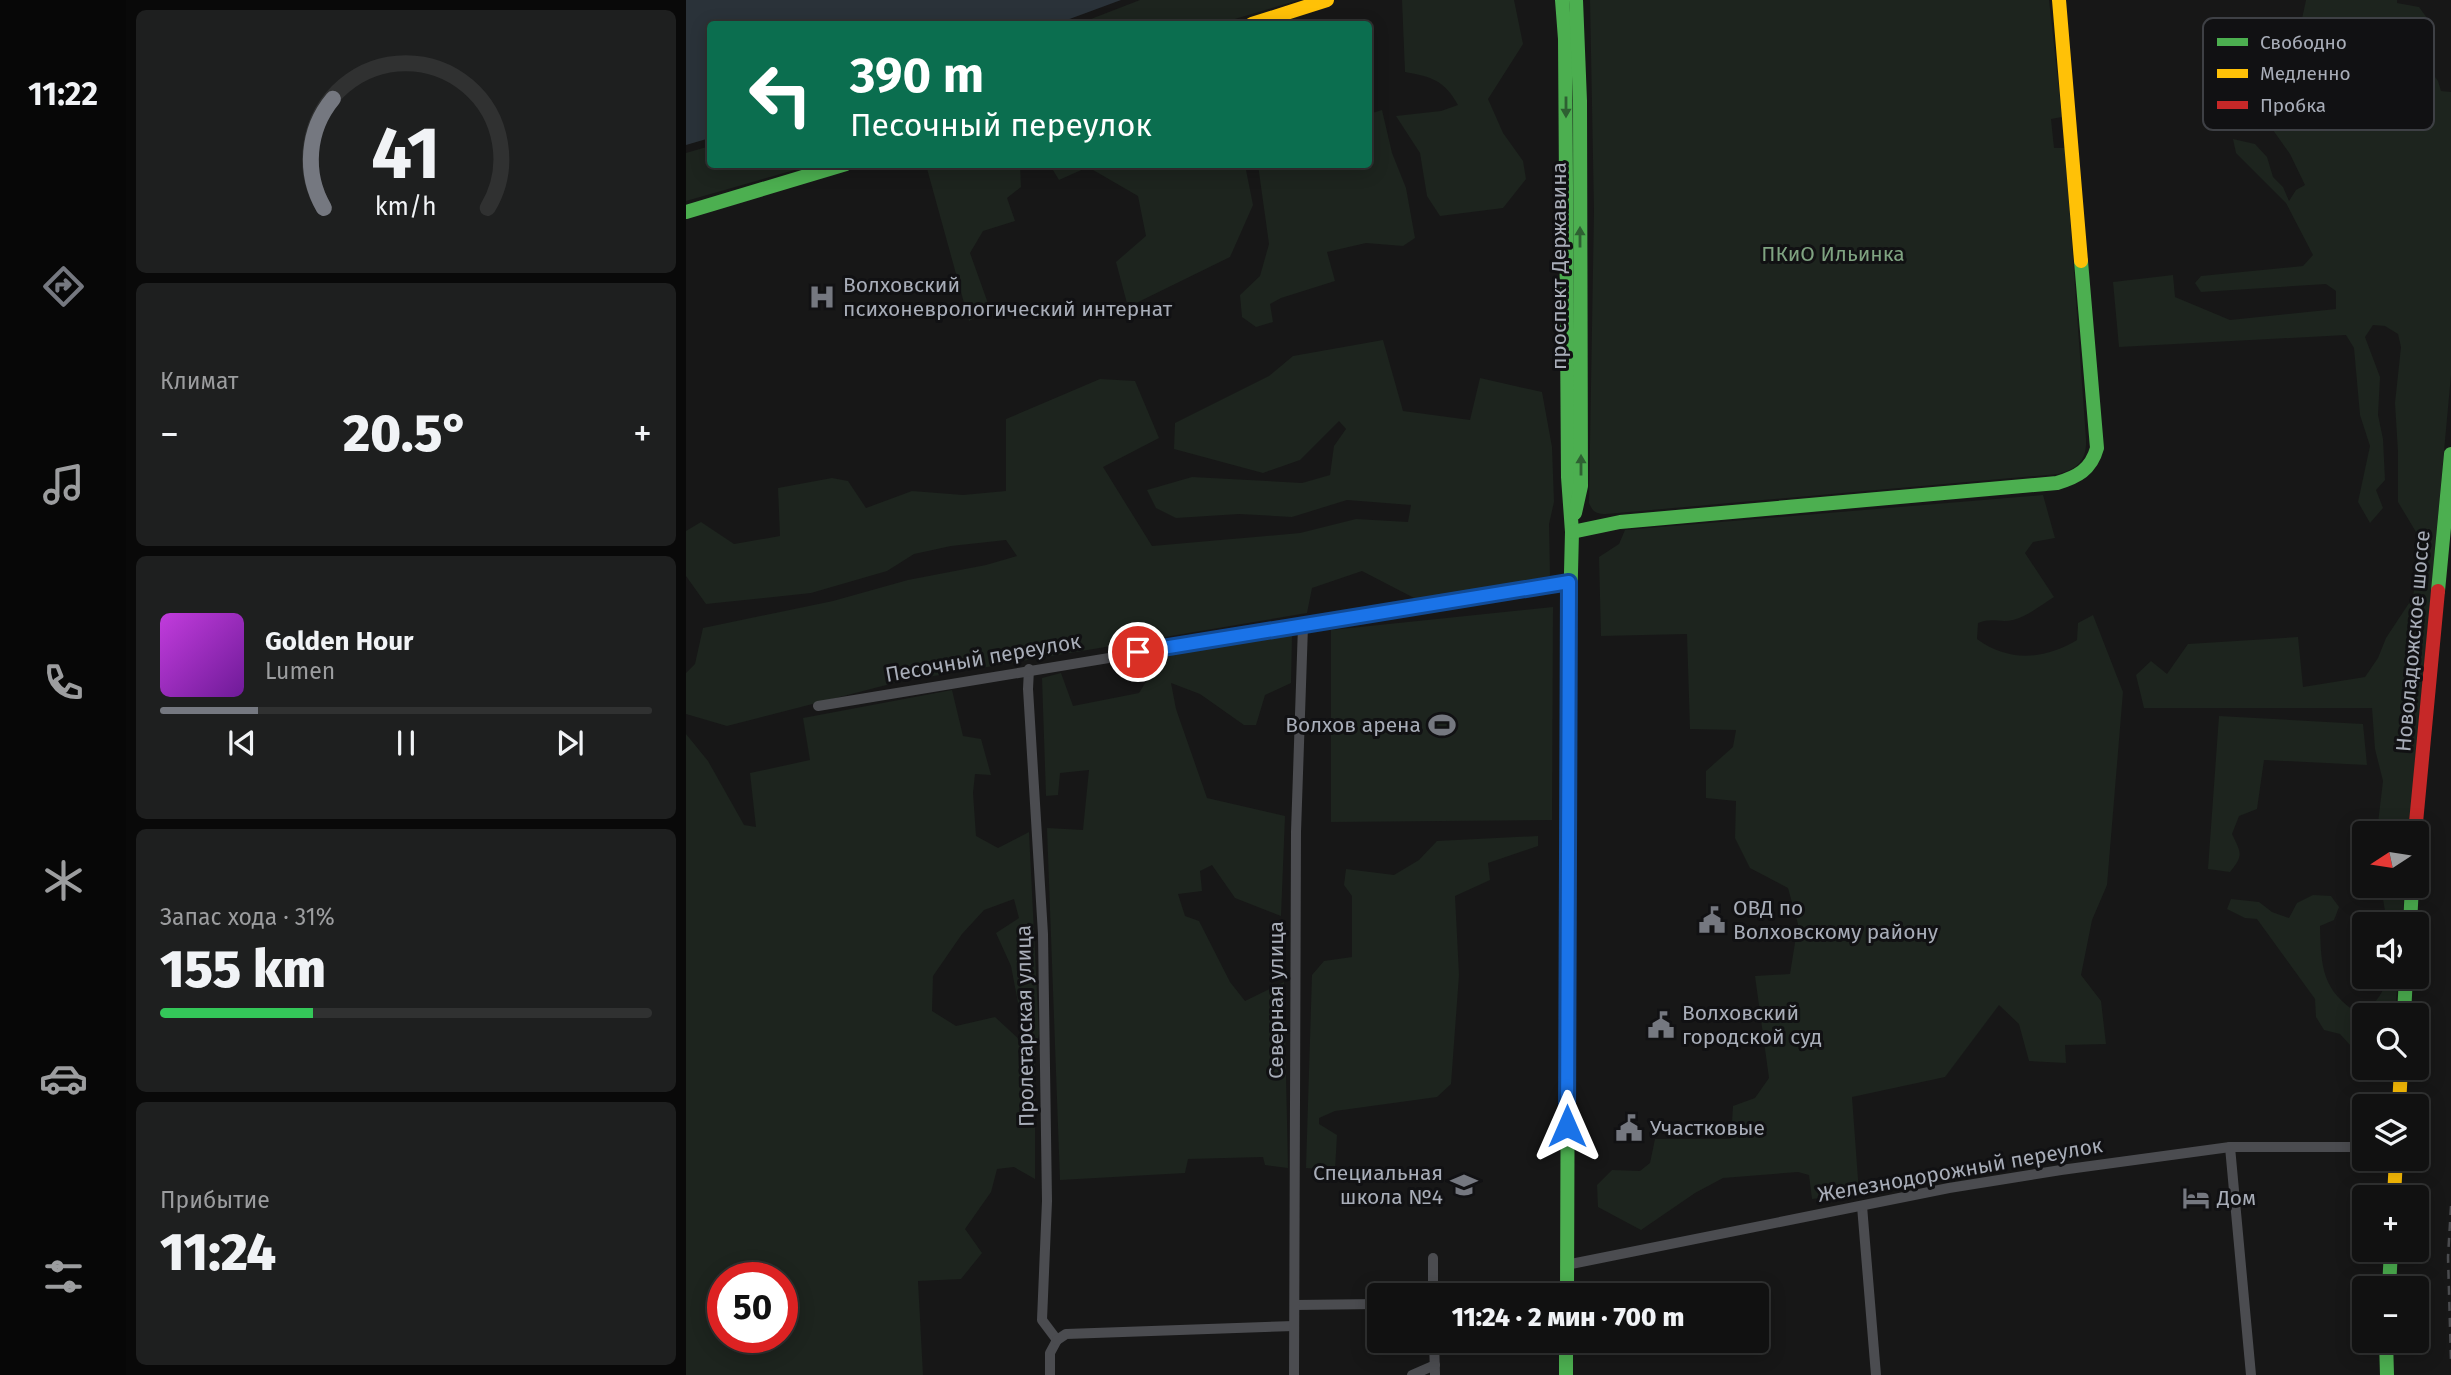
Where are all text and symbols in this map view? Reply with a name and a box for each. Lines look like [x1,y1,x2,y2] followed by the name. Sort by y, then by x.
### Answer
[2203,18,2434,130] legend
[2260,31,2347,54] text: Свободно
[850,46,984,105] text: 390 m
[735,49,826,140] icon: left
[2260,62,2351,85] text: Медленно
[28,75,98,113] text: 11:22
[2260,94,2326,117] text: Пробка
[1560,96,1572,118] one-way arrow
[850,106,1152,144] text: Песочный переулок
[371,110,441,197] text: 41
[1546,162,1572,370] street label: проспект Державина
[375,191,437,221] text: km/h
[1574,226,1586,248] one-way arrow
[1761,241,1905,267] park label: ПКиО Ильинка
[39,262,88,311] icon: directions
[843,272,1173,322] place label: Волховский психоневрологический интернат
[807,282,837,312] hospital icon: Волховский психоневрологический интернат
[160,367,238,395] text: Климат
[343,402,469,465] text: 20.5°
[160,411,179,457] text: −
[633,411,652,457] text: +
[1575,453,1587,475] one-way arrow
[39,460,88,509] icon: music
[2390,529,2436,753] street label: Новоладожское шоссе
[1108,622,1168,682] pin
[265,626,413,657] text: Golden Hour
[883,628,1083,688] street label: Песочный переулок
[1119,633,1157,671] icon: arrive
[265,657,335,685] text: Lumen
[39,658,88,707] icon: phone
[1427,710,1457,740] sports icon: Волхов арена
[1285,712,1421,738] place label: Волхов арена
[223,724,261,762] icon: previous
[387,724,425,762] icon: pause
[551,724,589,762] icon: next
[2352,821,2429,898] north arrow
[2352,821,2429,1353] map controls
[39,856,88,905] icon: climate
[1733,895,1939,945] place label: ОВД по Волховскому району
[160,903,335,931] text: Запас хода · 31%
[1697,905,1727,935] public building icon: ОВД по Волховскому району
[2352,912,2429,989] button: sound
[1263,921,1289,1079] street label: Северная улица
[1010,925,1040,1127] street label: Пролетарская улица
[160,938,326,1001] text: 155 km
[1682,1000,1822,1050] place label: Волховский городской суд
[2352,1003,2429,1080] button: search
[1646,1010,1676,1040] public building icon: Волховский городской суд
[39,1054,88,1103] icon: car
[1530,1089,1604,1163] position arrow
[2352,1094,2429,1171] button: layers
[1614,1113,1644,1143] public building icon: Участковые
[1650,1115,1765,1141] place label: Участковые
[1816,1132,2105,1208] street label: Железнодорожный переулок
[1313,1160,1443,1210] place label: Специальная школа №4
[1449,1170,1479,1200] school or university icon: Специальная школа №4
[2181,1183,2211,1213] hotel icon: Дом
[2216,1185,2256,1211] place label: Дом
[2352,1185,2429,1262] button: +
[160,1186,270,1214] text: Прибытие
[160,1221,276,1284] text: 11:24
[39,1252,88,1301] icon: filters
[707,1262,798,1353] speed limit sign: 50
[2352,1276,2429,1353] button: −
[1452,1302,1684,1333] text: 11:24 · 2 мин · 700 m

